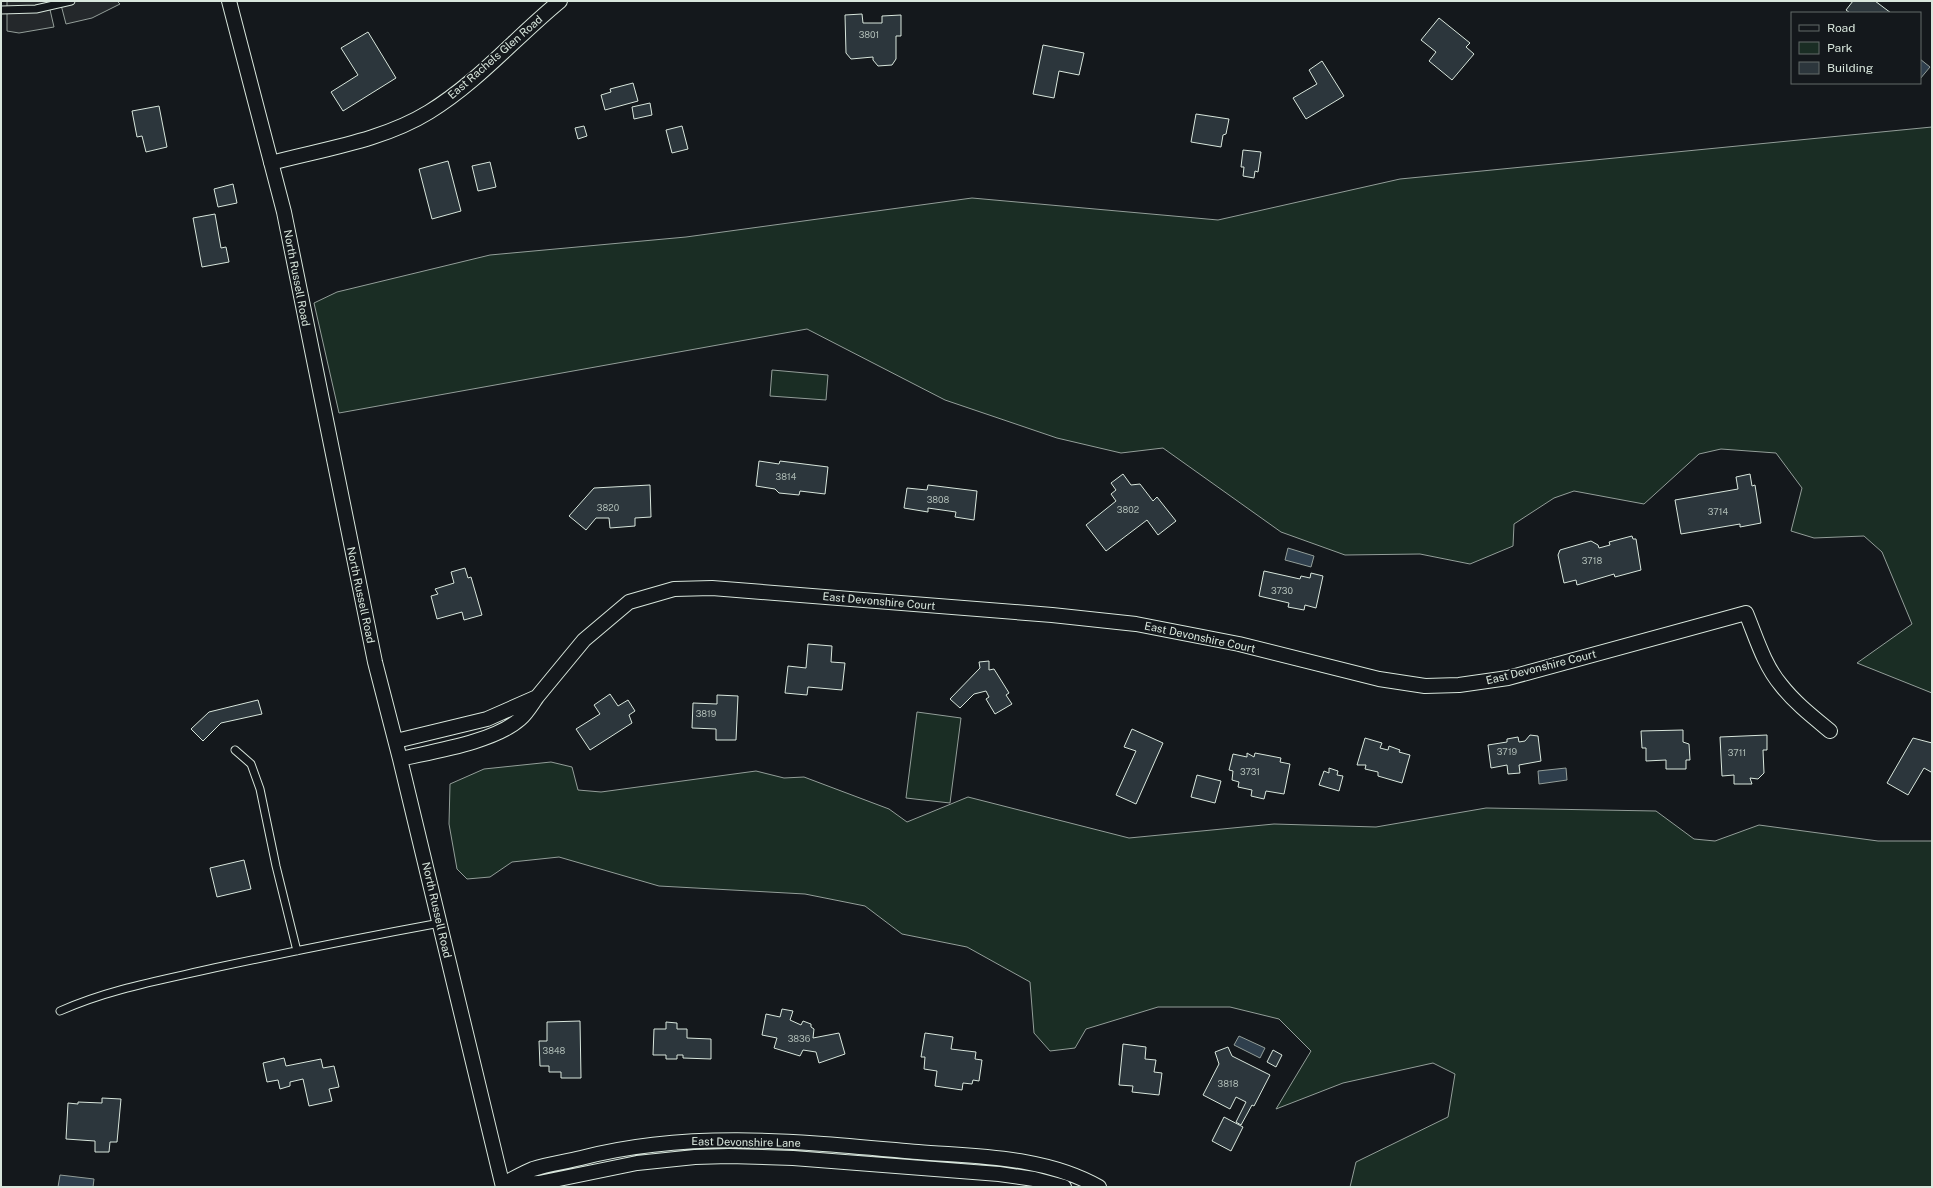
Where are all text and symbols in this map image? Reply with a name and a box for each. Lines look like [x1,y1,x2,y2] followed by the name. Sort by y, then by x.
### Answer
[1791,12,1921,84] legend
[445,13,545,101] street label: East Rachels Glen Road
[1827,21,1855,35] text: Road
[859,29,879,40] house number: 3801
[1827,41,1853,55] text: Park
[1827,61,1873,75] text: Building
[282,229,312,327] street label: North Russell Road
[776,471,797,482] house number: 3814
[927,494,949,505] house number: 3808
[597,502,620,513] house number: 3820
[1117,504,1139,515] house number: 3802
[1708,506,1729,517] house number: 3714
[345,546,377,644] street label: North Russell Road
[1582,555,1602,566] house number: 3718
[1271,585,1293,596] house number: 3730
[822,590,936,612] street label: East Devonshire Court
[1143,619,1257,655] street label: East Devonshire Court
[1485,647,1597,687] street label: East Devonshire Court
[696,708,717,719] house number: 3819
[1497,746,1518,757] house number: 3719
[1728,747,1746,758] house number: 3711
[1240,766,1260,777] house number: 3731
[420,861,454,959] street label: North Russell Road
[788,1033,811,1044] house number: 3836
[543,1045,566,1056] house number: 3848
[1218,1078,1239,1089] house number: 3818
[691,1135,801,1149] street label: East Devonshire Lane

